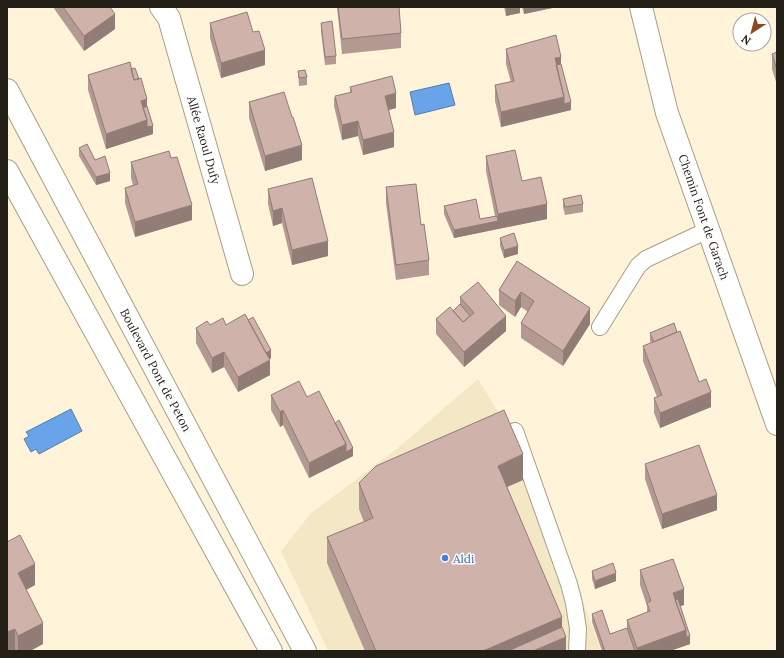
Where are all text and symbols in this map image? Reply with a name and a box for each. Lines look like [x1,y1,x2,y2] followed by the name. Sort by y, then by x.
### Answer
[732,12,772,52] north arrow
[738,32,754,48] text: N
[184,93,224,186] street label: Allée Raoul Dufy
[675,152,733,282] street label: Chemin Font de Garach
[117,306,195,434] street label: Boulevard Pont de Peton
[452,551,474,566] place label: Aldi
[440,553,450,563] marker: Aldi

